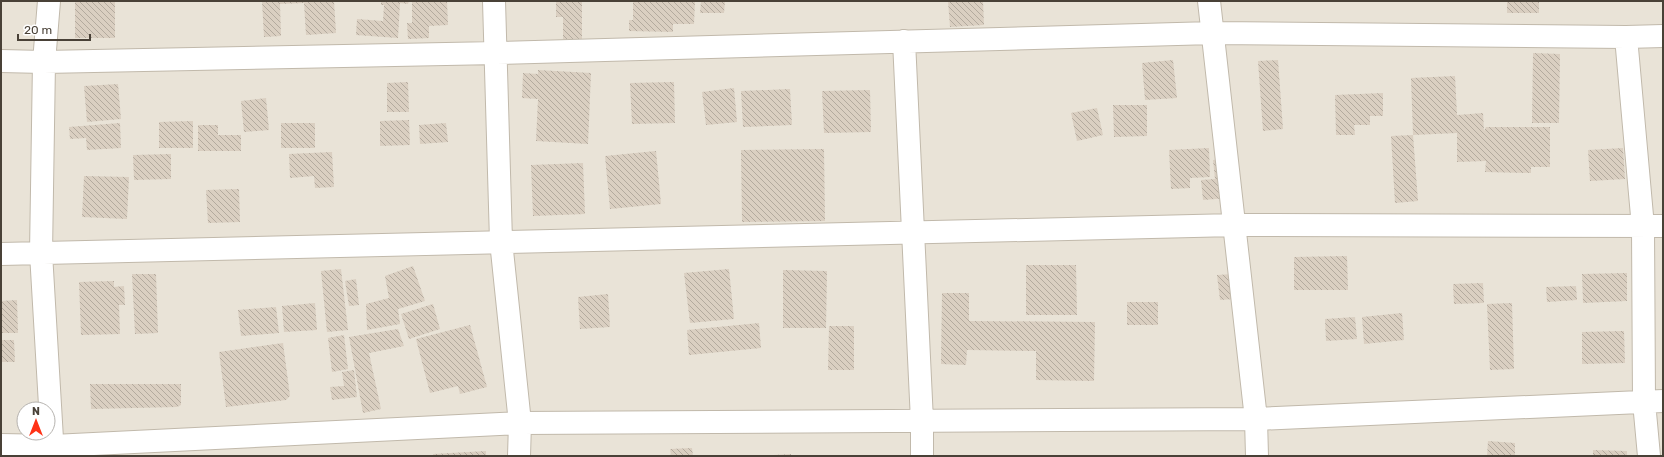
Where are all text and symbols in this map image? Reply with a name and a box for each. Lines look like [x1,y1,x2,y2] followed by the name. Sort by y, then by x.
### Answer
[18,16,90,42] scale bar
[24,23,52,37] text: 20 m
[16,401,56,441] north arrow
[32,405,40,418] text: N

